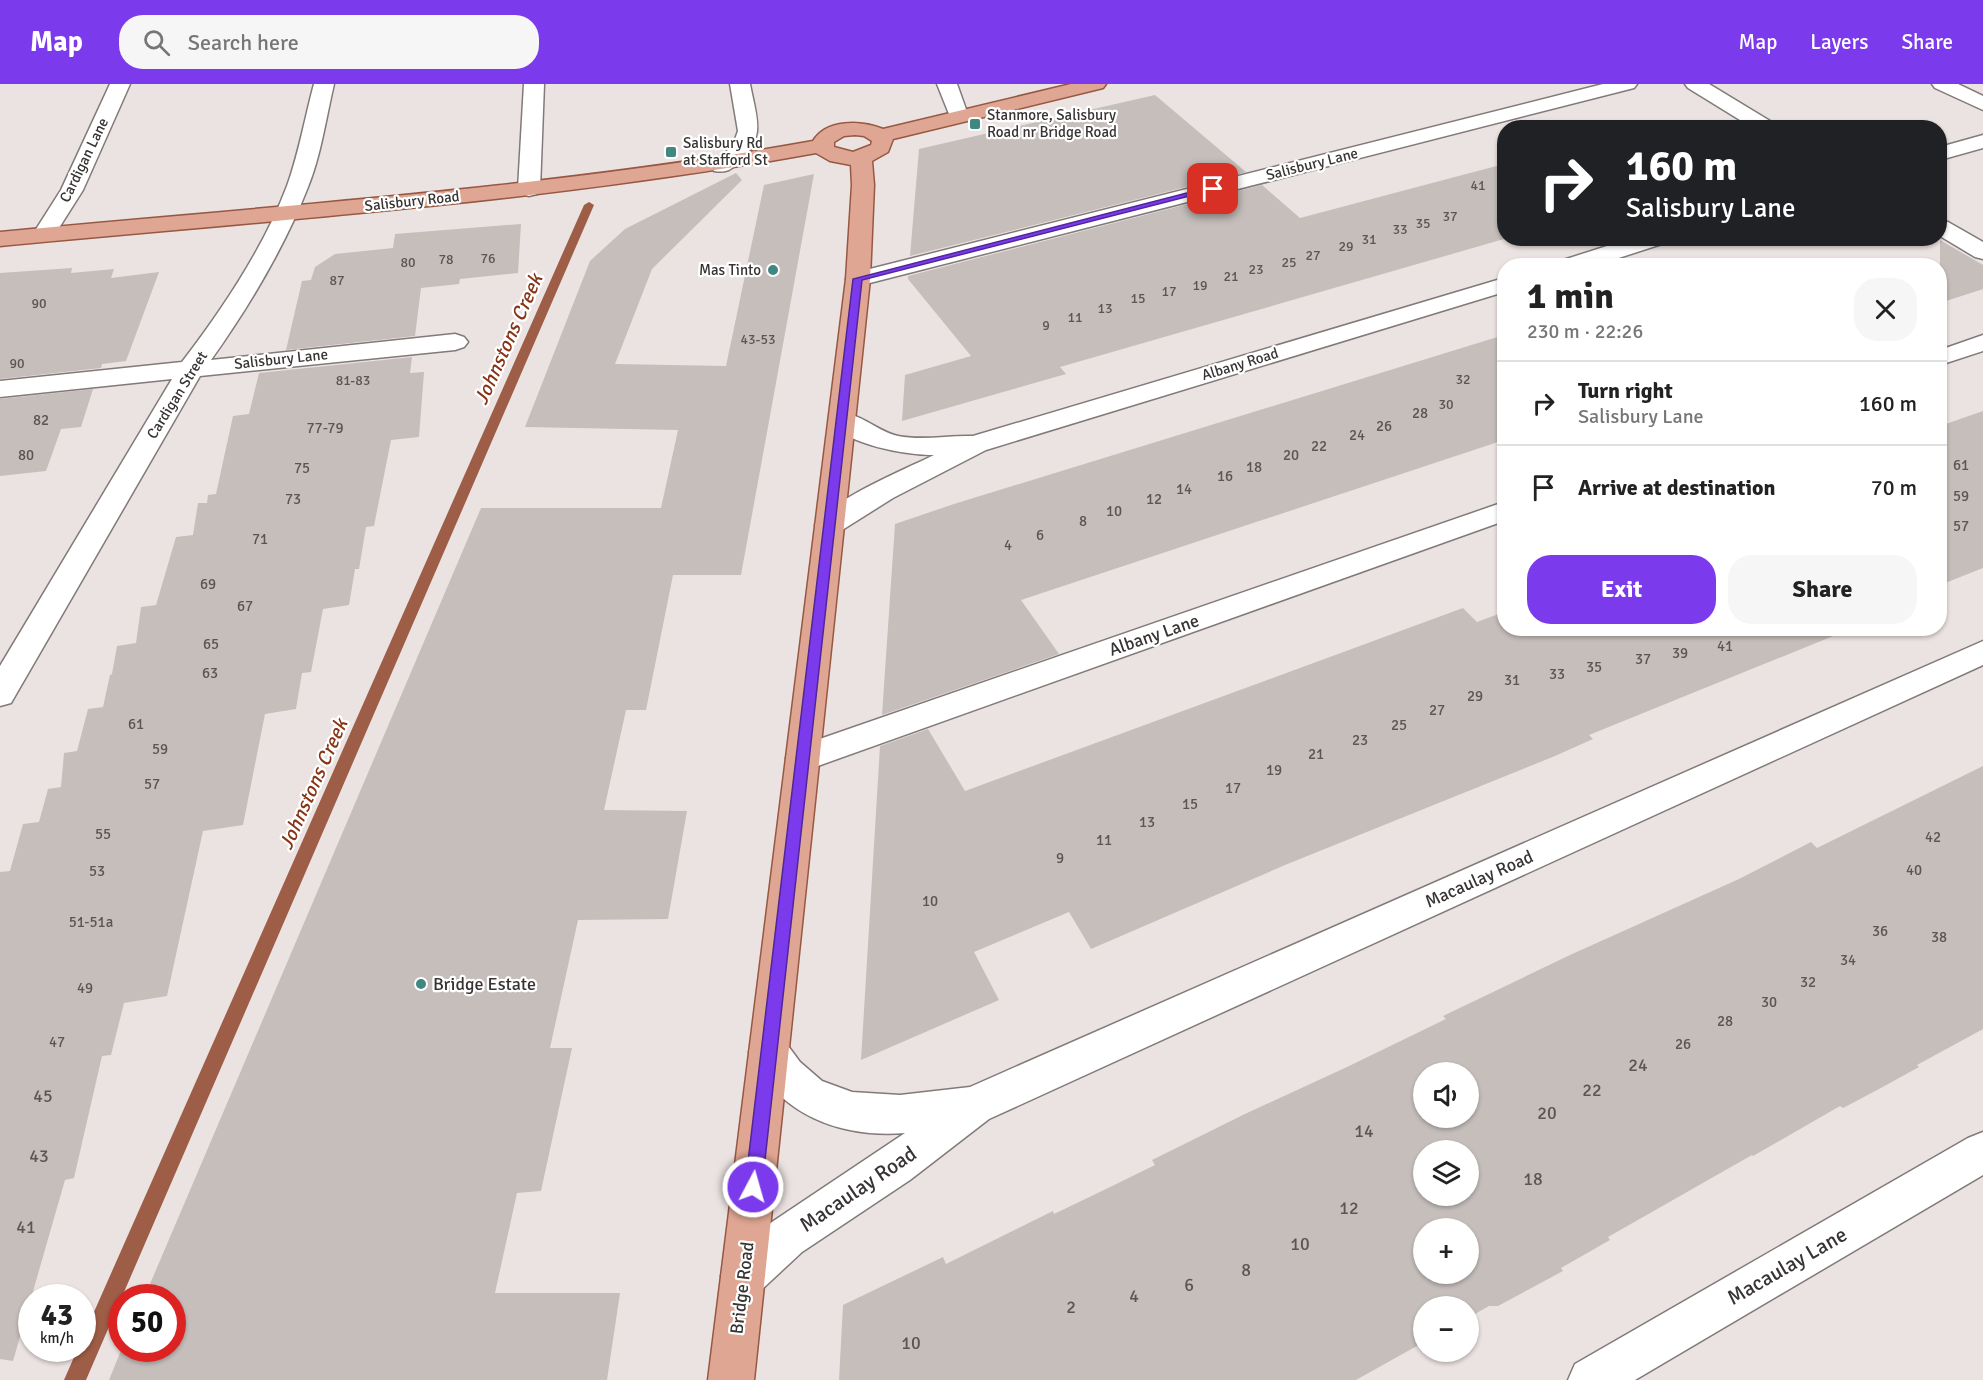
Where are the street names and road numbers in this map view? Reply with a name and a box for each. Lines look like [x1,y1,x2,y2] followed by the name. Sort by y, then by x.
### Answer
[56,115,112,205] street label: Cardigan Lane
[1264,144,1360,184] street label: Salisbury Lane
[364,187,460,215] street label: Salisbury Road
[1199,344,1281,384] street label: Albany Road
[233,345,329,373] street label: Salisbury Lane
[143,348,211,442] street label: Cardigan Street
[1106,609,1202,661] street label: Albany Lane
[1421,845,1537,913] street label: Macaulay Road
[795,1140,921,1238] street label: Macaulay Road
[1722,1221,1852,1311] street label: Macaulay Lane
[725,1241,759,1335] street label: Bridge Road

